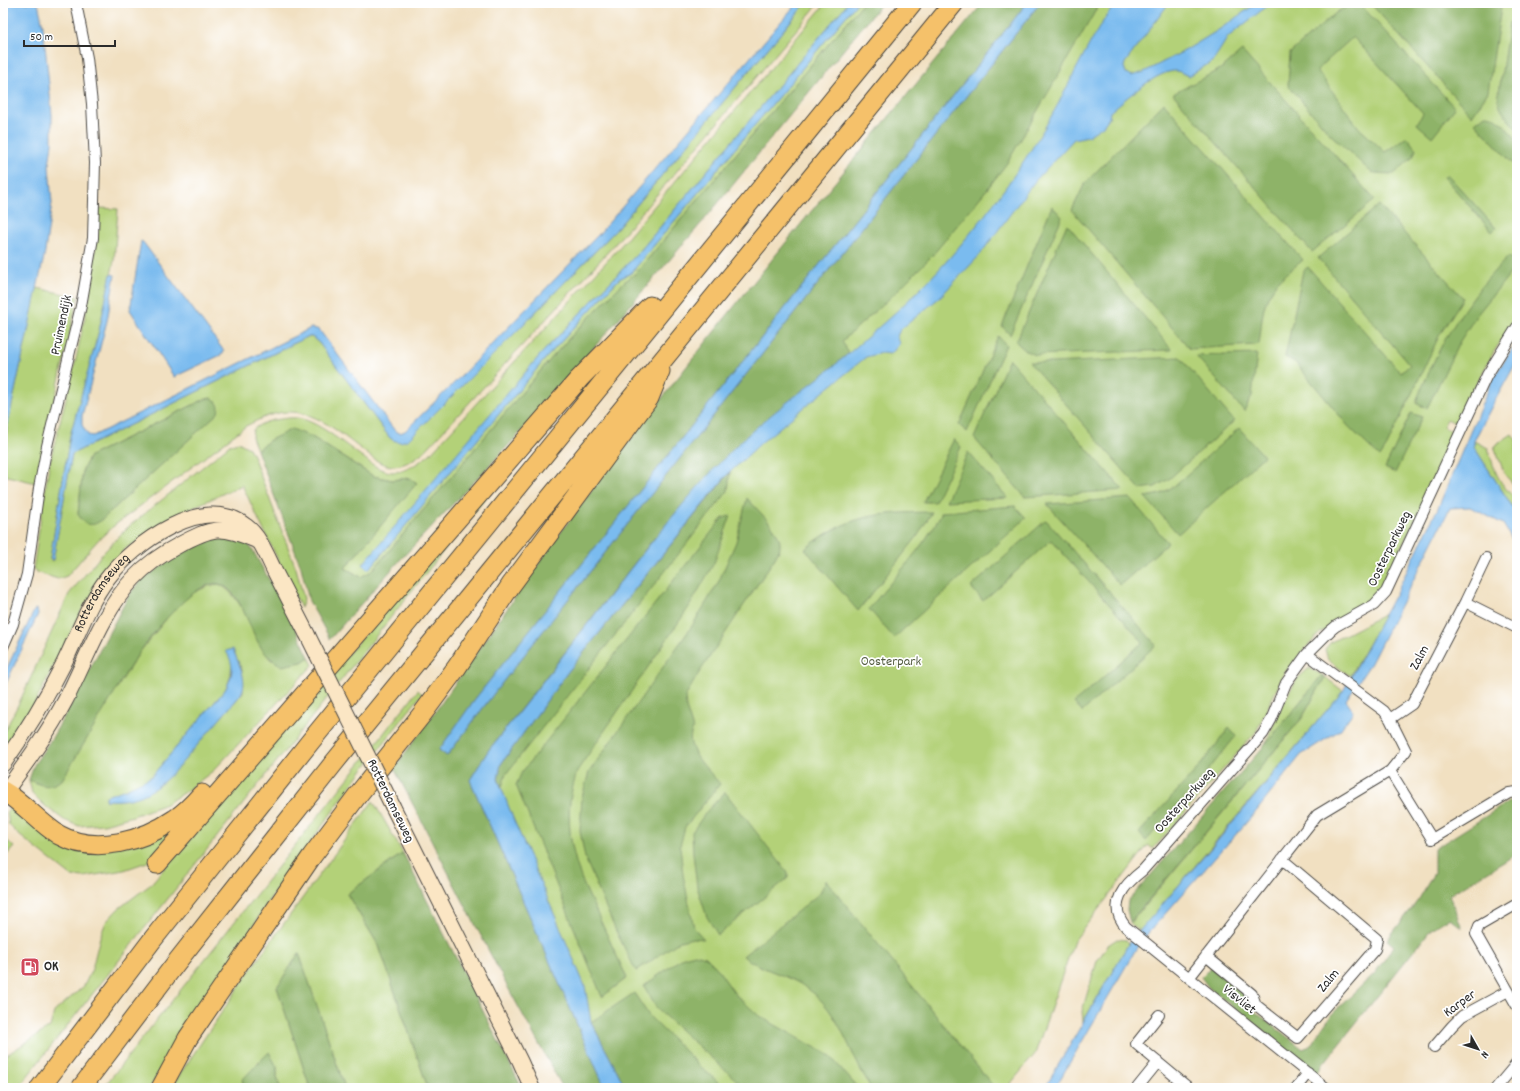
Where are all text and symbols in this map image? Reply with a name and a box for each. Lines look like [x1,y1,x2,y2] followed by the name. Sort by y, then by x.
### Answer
[24,22,115,48] scale bar
[30,29,53,46] text: 50 m
[46,293,78,357] street label: Pruimendijk
[1363,508,1417,590] street label: Oosterparkweg
[69,549,135,636] street label: Rotterdamseweg
[1405,642,1435,674] street label: Zalm
[861,652,922,672] park label: Oosterpark
[361,756,419,846] street label: Rotterdamseweg
[1150,764,1220,838] street label: Oosterparkweg
[19,956,41,978] fuel station icon: OK
[44,957,59,977] place label: OK
[1313,965,1345,997] street label: Zalm
[1218,980,1260,1020] street label: Visvliet
[1440,985,1481,1023] street label: Karper
[1458,1029,1498,1069] north arrow
[1476,1047,1492,1062] text: N

